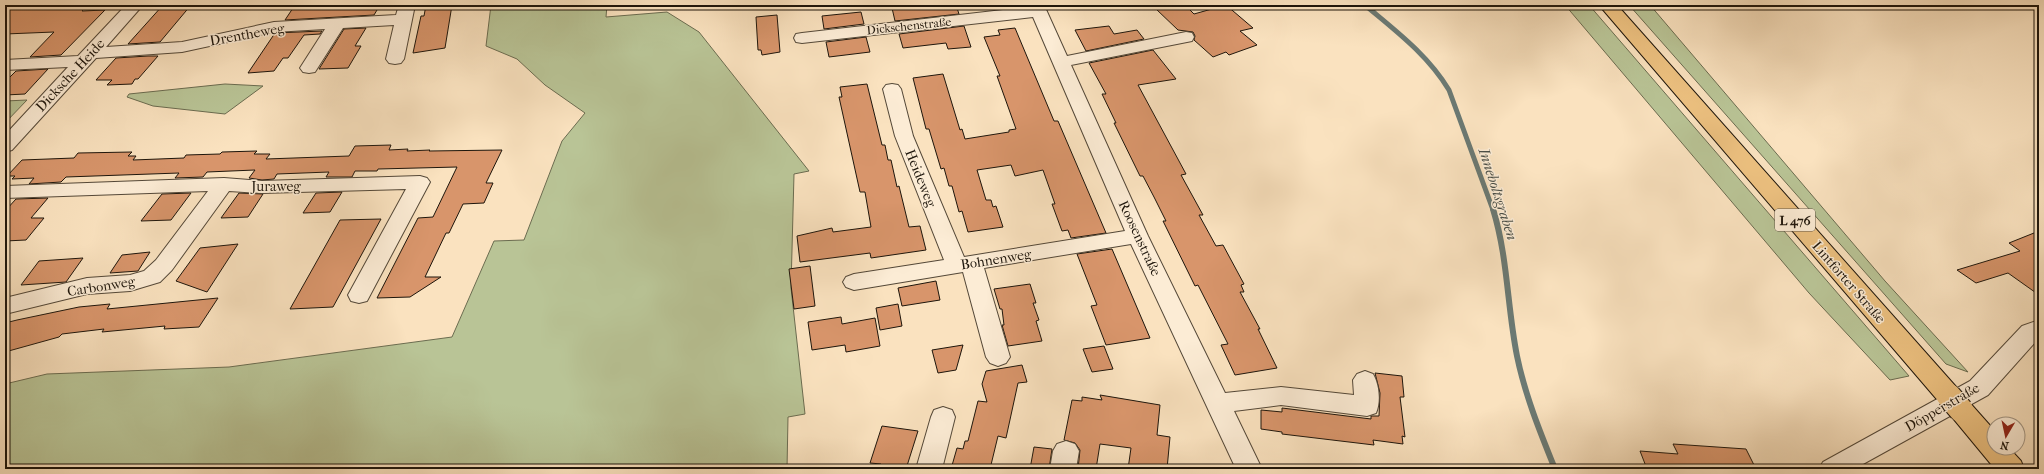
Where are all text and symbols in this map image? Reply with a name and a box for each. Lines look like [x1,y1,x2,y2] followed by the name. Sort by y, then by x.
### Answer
[866,15,952,37] street label: Dickschenstraße
[208,19,286,49] street label: Drentheweg
[32,35,108,115] street label: Dicksche Heide
[1474,145,1521,242] water label: Inneboltsgraben
[901,147,940,210] street label: Heideweg
[250,178,301,195] street label: Juraweg
[1115,198,1165,279] street label: Roosenstraße
[1775,209,1815,231] road number: L 476
[1808,238,1889,327] street label: Lintforter Straße
[960,245,1033,273] street label: Bohnenweg
[66,273,137,300] street label: Carbonweg
[1902,379,1983,436] street label: Döpperstraße
[1986,416,2026,456] north arrow
[1999,438,2010,452] text: N

